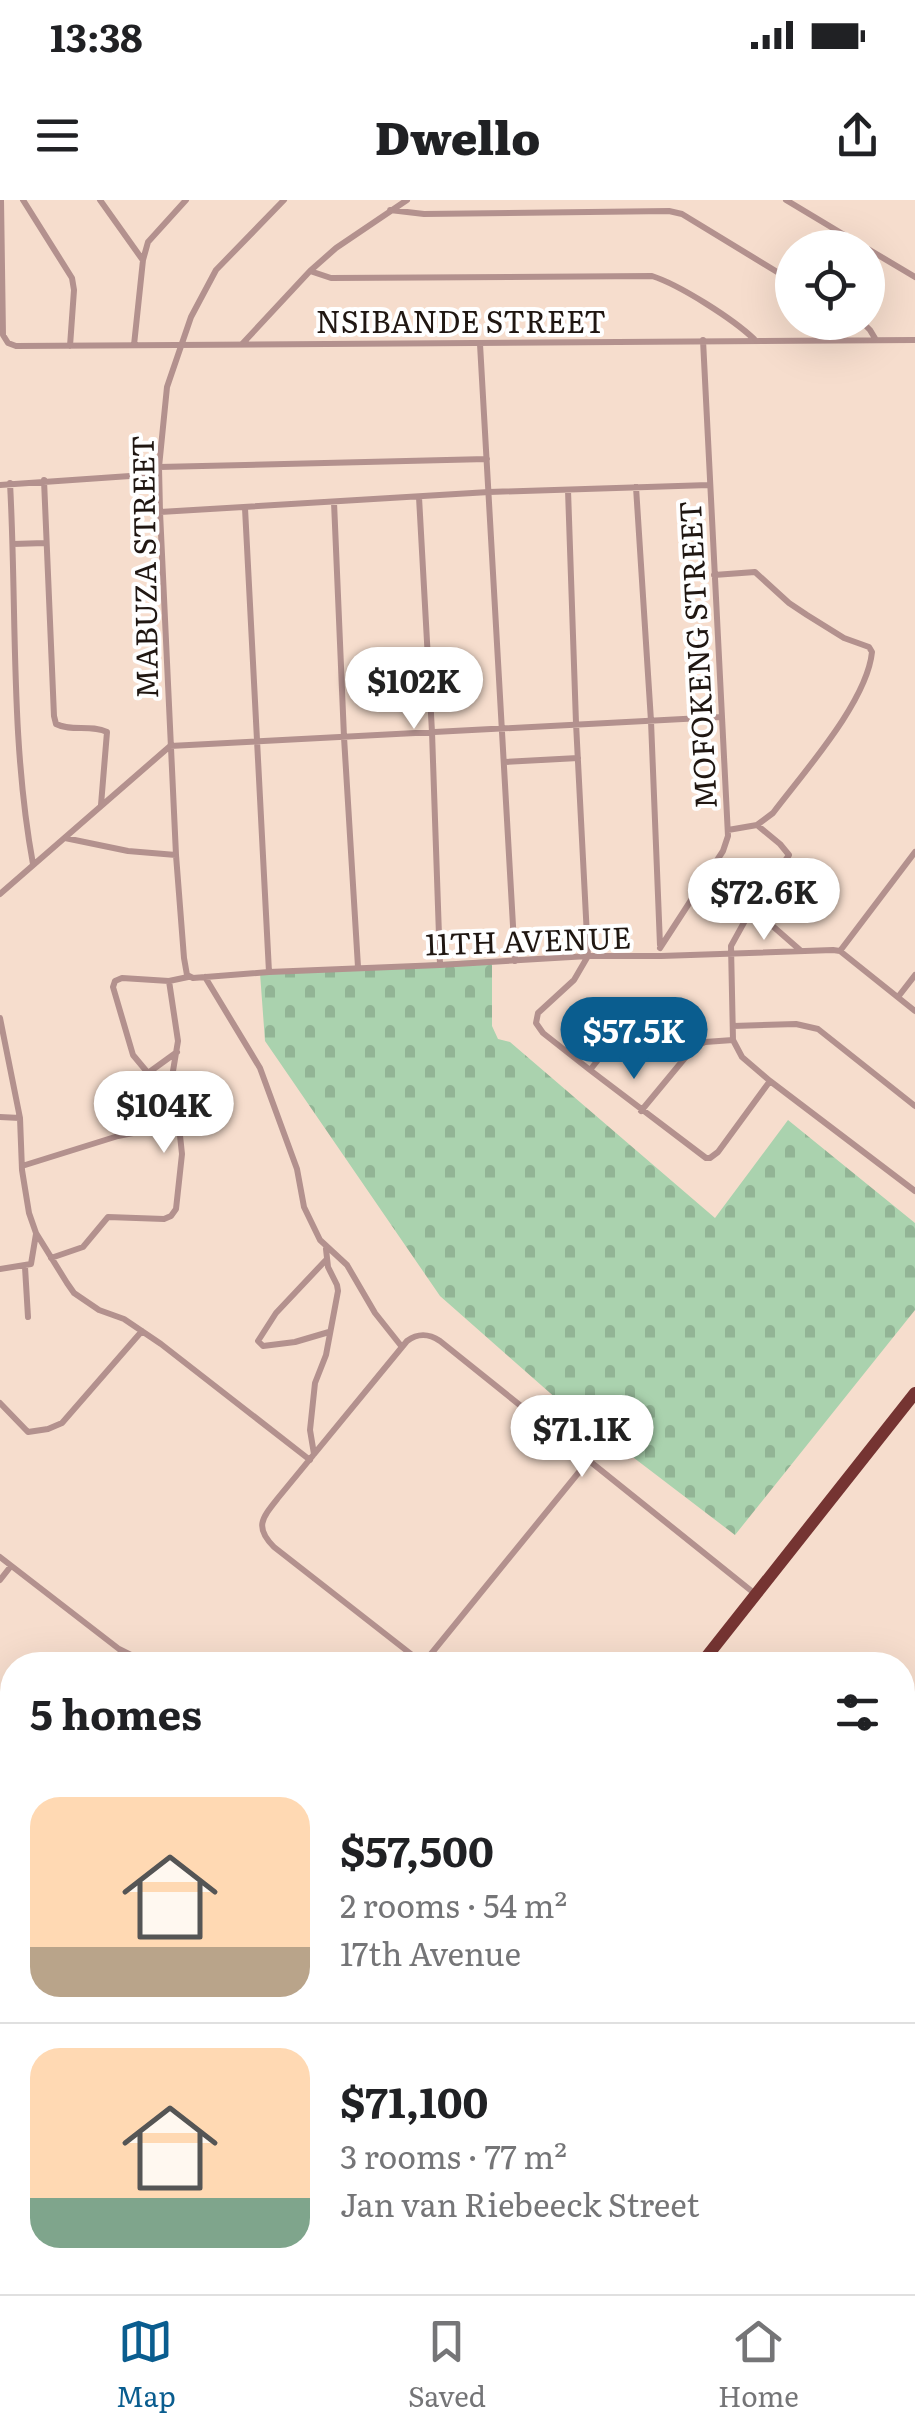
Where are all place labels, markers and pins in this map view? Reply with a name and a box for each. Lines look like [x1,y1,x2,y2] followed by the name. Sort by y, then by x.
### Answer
[344,647,484,732] pin: $102K
[683,858,845,943] pin: $72.6K
[553,997,715,1082] pin: $57.5K
[94,1071,234,1156] pin: $104K
[501,1395,663,1480] pin: $71.1K

